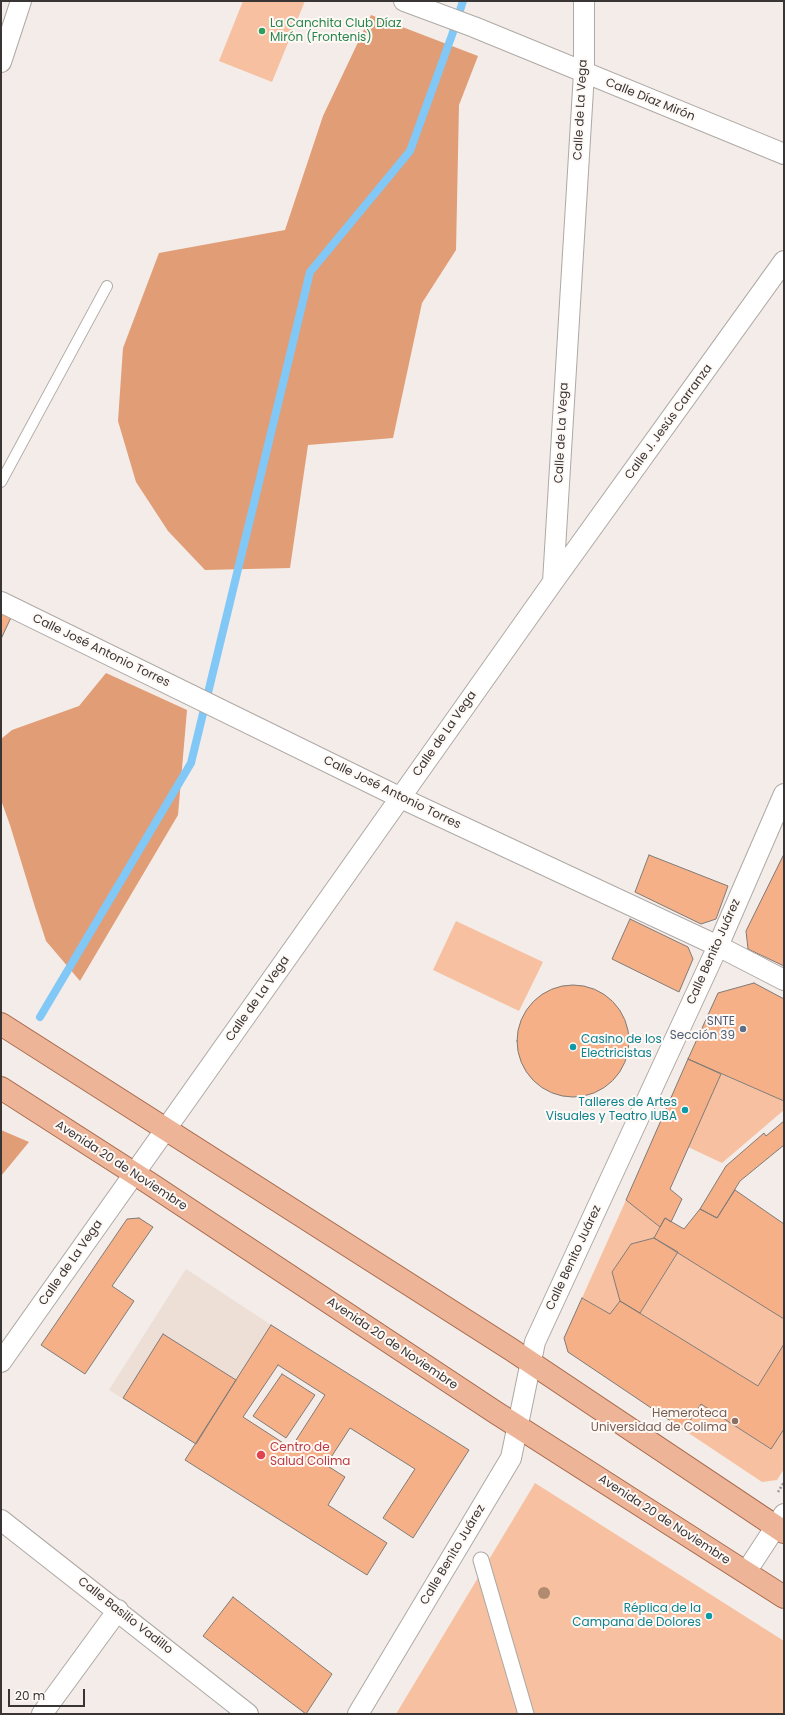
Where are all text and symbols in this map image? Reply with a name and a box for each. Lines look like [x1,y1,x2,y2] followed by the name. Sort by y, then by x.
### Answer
[270,17,401,45] place label: La Canchita Club Díaz Mirón (Frontenis)
[257,26,267,36] marker: La Canchita Club Díaz Mirón (Frontenis)
[571,59,591,161] street label: Calle de La Vega
[603,75,697,125] street label: Calle Díaz Mirón
[622,362,716,482] street label: Calle J. Jesús Carranza
[552,382,572,484] street label: Calle de La Vega
[30,611,172,691] street label: Calle José Antonio Torres
[410,689,480,779] street label: Calle de La Vega
[321,753,463,833] street label: Calle José Antonio Torres
[684,897,744,1007] street label: Calle Benito Juárez
[223,954,293,1044] street label: Calle de La Vega
[670,1015,735,1043] place label: SNTE Sección 39
[738,1024,748,1034] marker: SNTE Sección 39
[581,1033,662,1061] place label: Casino de los Electricistas
[568,1042,578,1052] marker: Casino de los Electricistas
[546,1096,677,1124] place label: Talleres de Artes Visuales y Teatro IUBA
[680,1105,690,1115] marker: Talleres de Artes Visuales y Teatro IUBA
[52,1118,190,1214] street label: Avenida 20 de Noviembre
[543,1203,605,1313] street label: Calle Benito Juárez
[36,1218,106,1308] street label: Calle de La Vega
[324,1295,460,1393] street label: Avenida 20 de Noviembre
[591,1407,727,1435] place label: Hemeroteca Universidad de Colima
[730,1416,740,1426] marker: Hemeroteca Universidad de Colima
[270,1441,350,1469] place label: Centro de Salud Colima
[255,1449,267,1461] marker: Centro de Salud Colima
[595,1472,733,1568] street label: Avenida 20 de Noviembre
[417,1502,489,1608] street label: Calle Benito Juárez
[75,1575,175,1657] street label: Calle Basilio Vadillo
[572,1602,701,1630] place label: Réplica de la Campana de Dolores
[704,1611,714,1621] marker: Réplica de la Campana de Dolores
[10,1681,87,1707] scale bar
[15,1687,45,1704] text: 20 m

